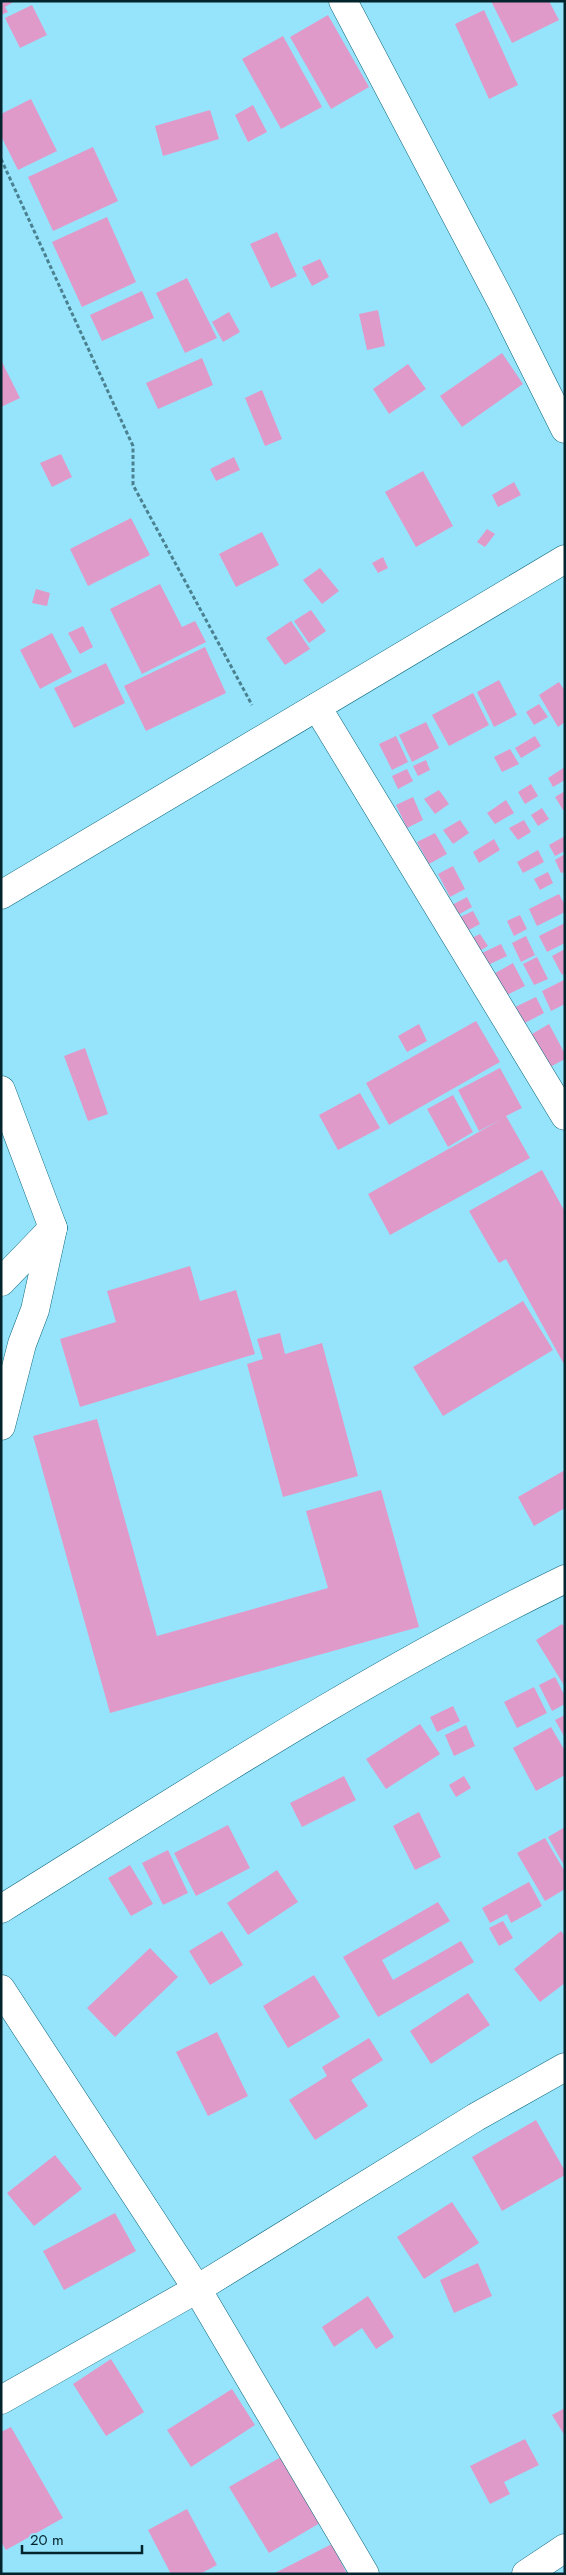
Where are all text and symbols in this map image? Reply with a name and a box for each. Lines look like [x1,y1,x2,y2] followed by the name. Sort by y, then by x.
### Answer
[22,2522,142,2554] scale bar
[30,2529,64,2551] text: 20 m

